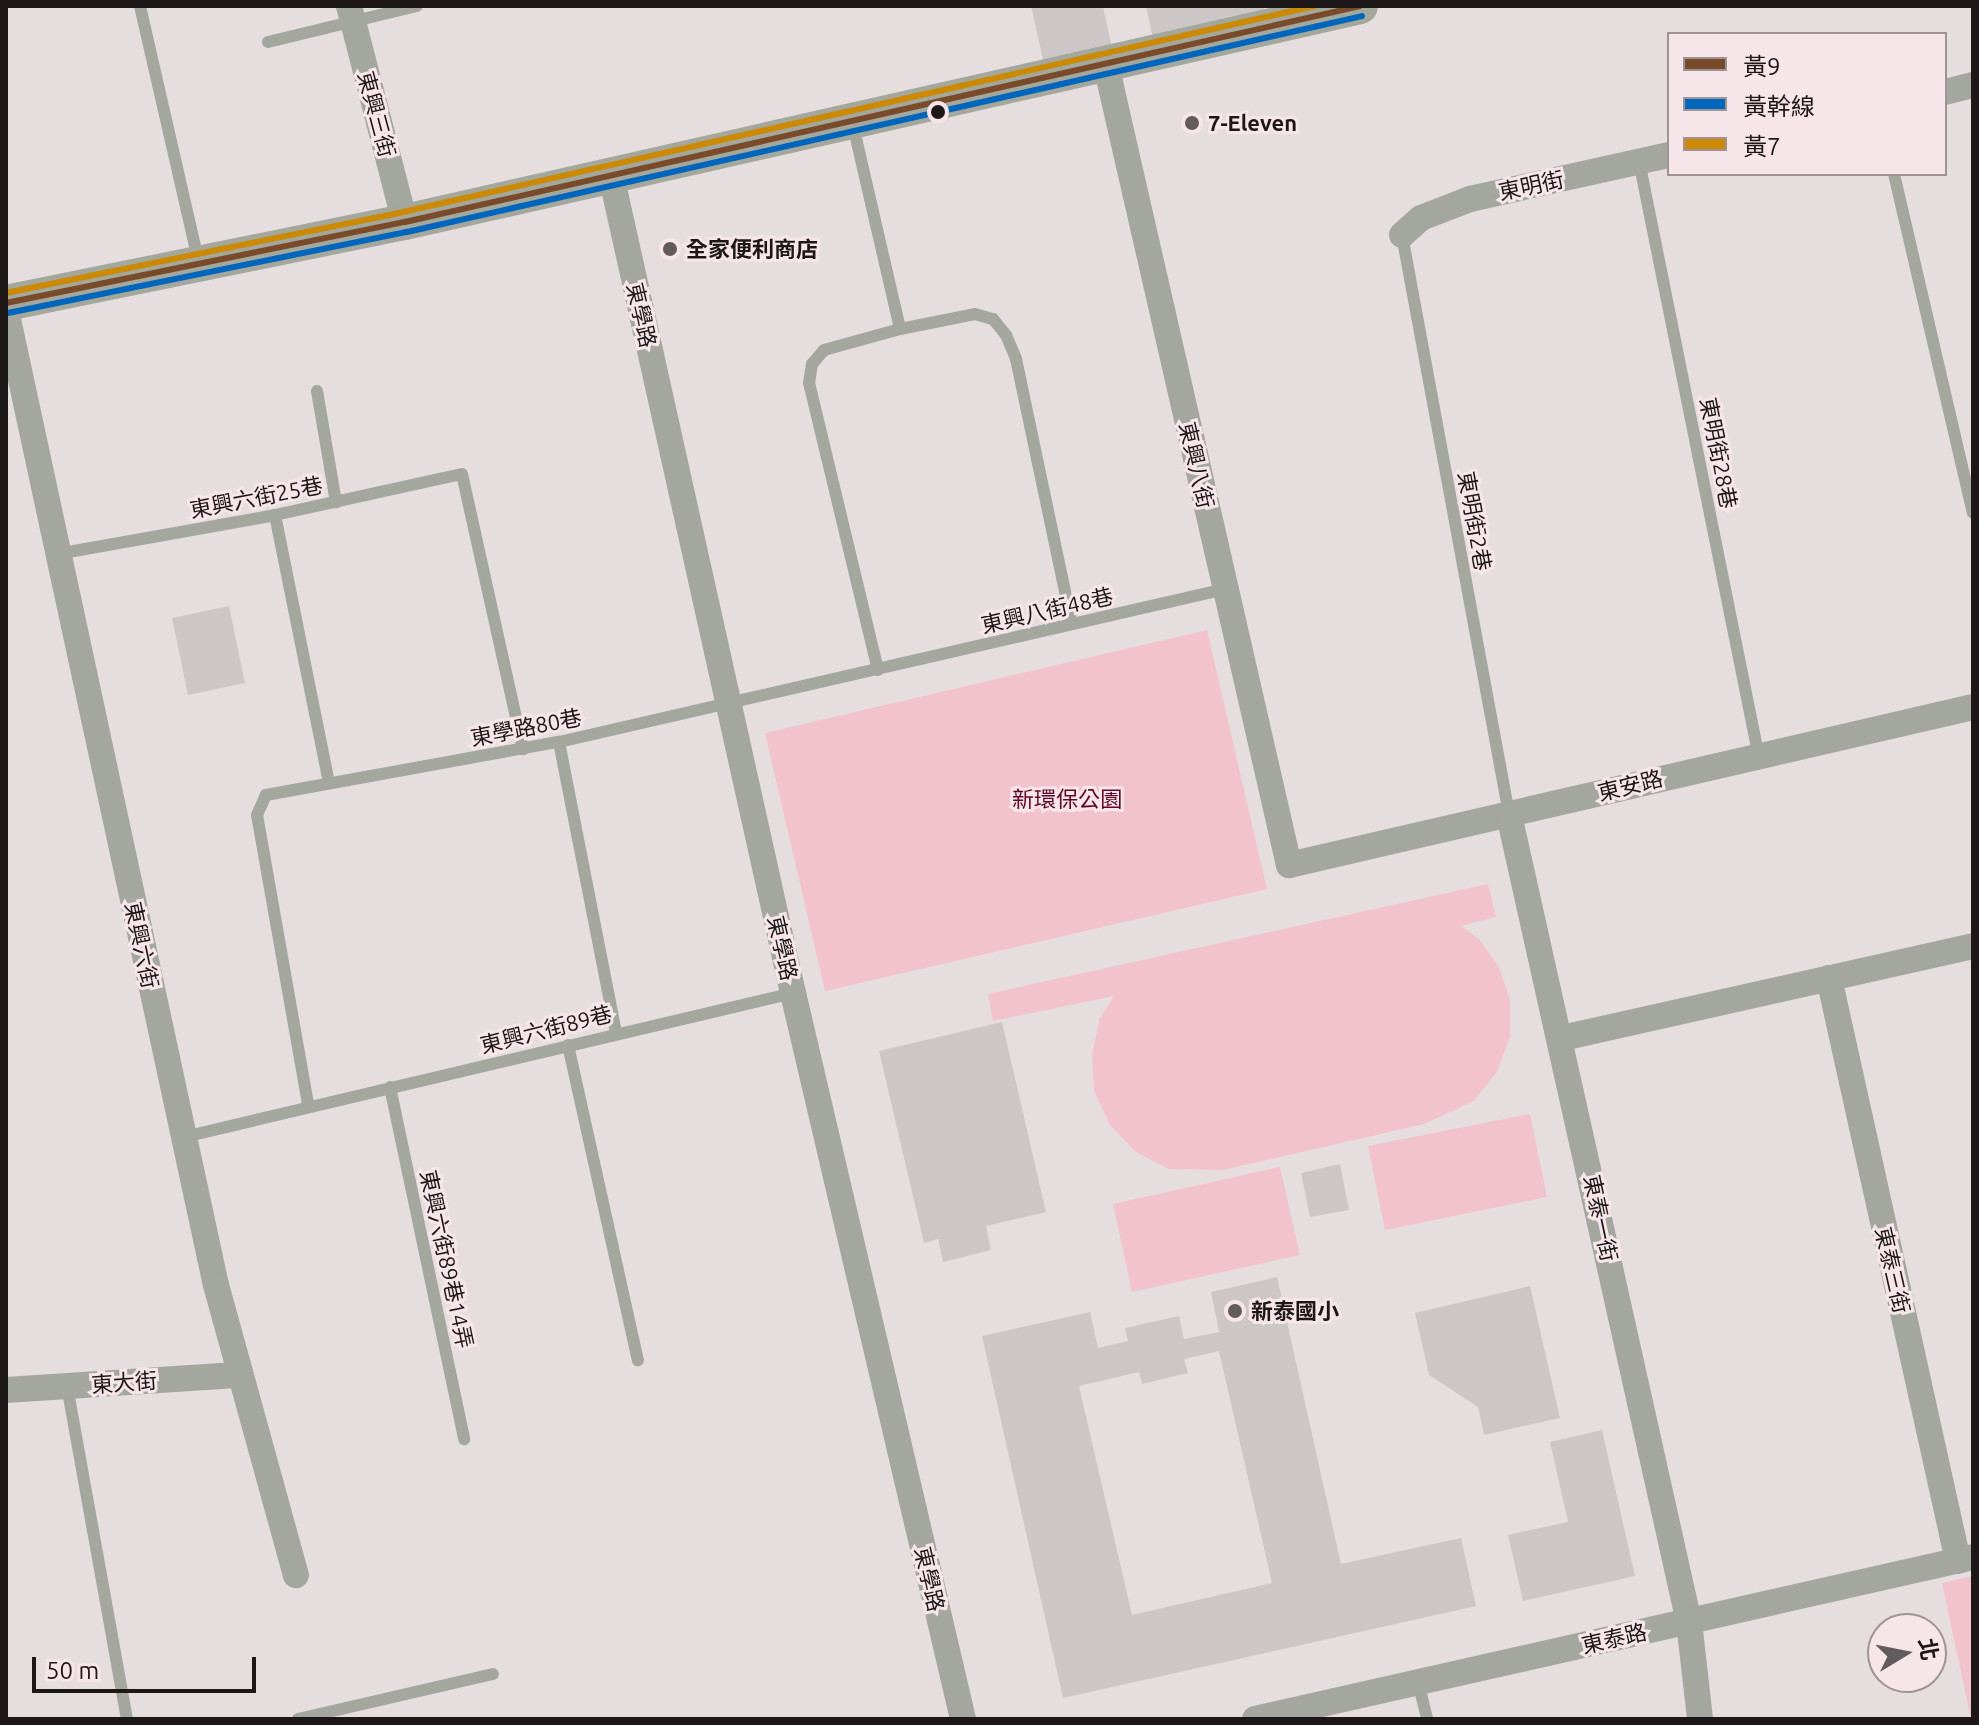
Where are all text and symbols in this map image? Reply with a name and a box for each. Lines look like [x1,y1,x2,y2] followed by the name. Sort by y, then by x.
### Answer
[1667,32,1947,176] legend
[1743,53,1781,80] text: 黃9
[353,68,401,160] street label: 東興三街
[1743,93,1815,120] text: 黃幹線
[930,104,946,120] unlabelled marker
[1208,110,1297,136] place label: 7-Eleven
[1183,114,1201,132] marker: 7-Eleven
[1743,133,1781,160] text: 黃7
[1496,165,1566,205] street label: 東明街
[686,236,818,262] place label: 全家便利商店
[661,240,679,258] marker: 全家便利商店
[622,280,662,350] street label: 東學路
[1695,395,1743,511] street label: 東明街28巷
[1174,419,1220,511] street label: 東興八街
[1453,469,1497,573] street label: 東明街2巷
[187,471,325,523] street label: 東興六街25巷
[978,582,1116,638] street label: 東興八街48巷
[468,703,584,751] street label: 東學路80巷
[1595,764,1665,806] street label: 東安路
[1012,786,1122,812] park label: 新環保公園
[120,899,164,991] street label: 東興六街
[763,913,803,983] street label: 東學路
[477,1000,615,1058] street label: 東興六街89巷
[415,1167,479,1351] street label: 東興六街89巷14弄
[1579,1172,1623,1264] street label: 東泰一街
[1870,1224,1916,1316] street label: 東泰三街
[1251,1298,1339,1324] place label: 新泰國小
[1226,1302,1244,1320] marker: 新泰國小
[90,1367,158,1397] street label: 東大街
[910,1544,950,1614] street label: 東學路
[1867,1613,1947,1693] north arrow
[1579,1618,1649,1658] street label: 東泰路
[1915,1636,1943,1662] text: 北
[36,1641,260,1691] scale bar
[46,1657,99,1684] text: 50 m

